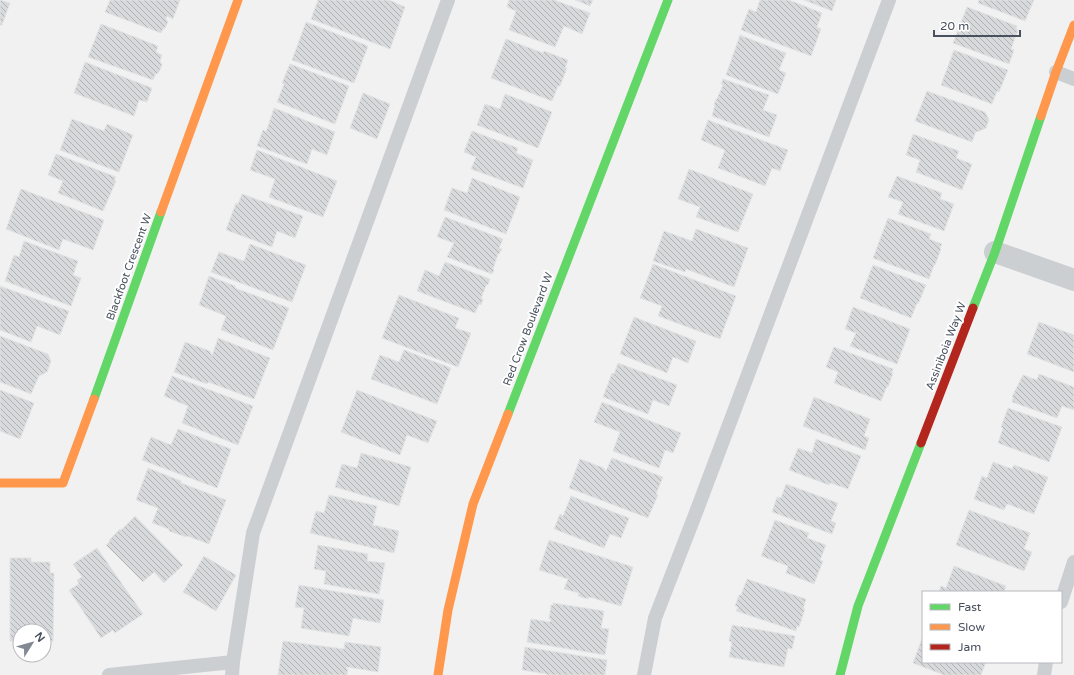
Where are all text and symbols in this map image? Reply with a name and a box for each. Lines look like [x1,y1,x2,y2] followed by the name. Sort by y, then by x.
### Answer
[934,12,1020,38] scale bar
[940,19,969,33] text: 20 m
[104,212,154,322] street label: Blackfoot Crescent W
[500,270,556,388] street label: Red Crow Boulevard W
[923,300,969,392] street label: Assiniboia Way W
[922,591,1062,663] legend
[958,600,982,614] text: Fast
[958,620,985,634] text: Slow
[12,623,52,663] north arrow
[32,630,47,645] text: N
[958,640,981,654] text: Jam

